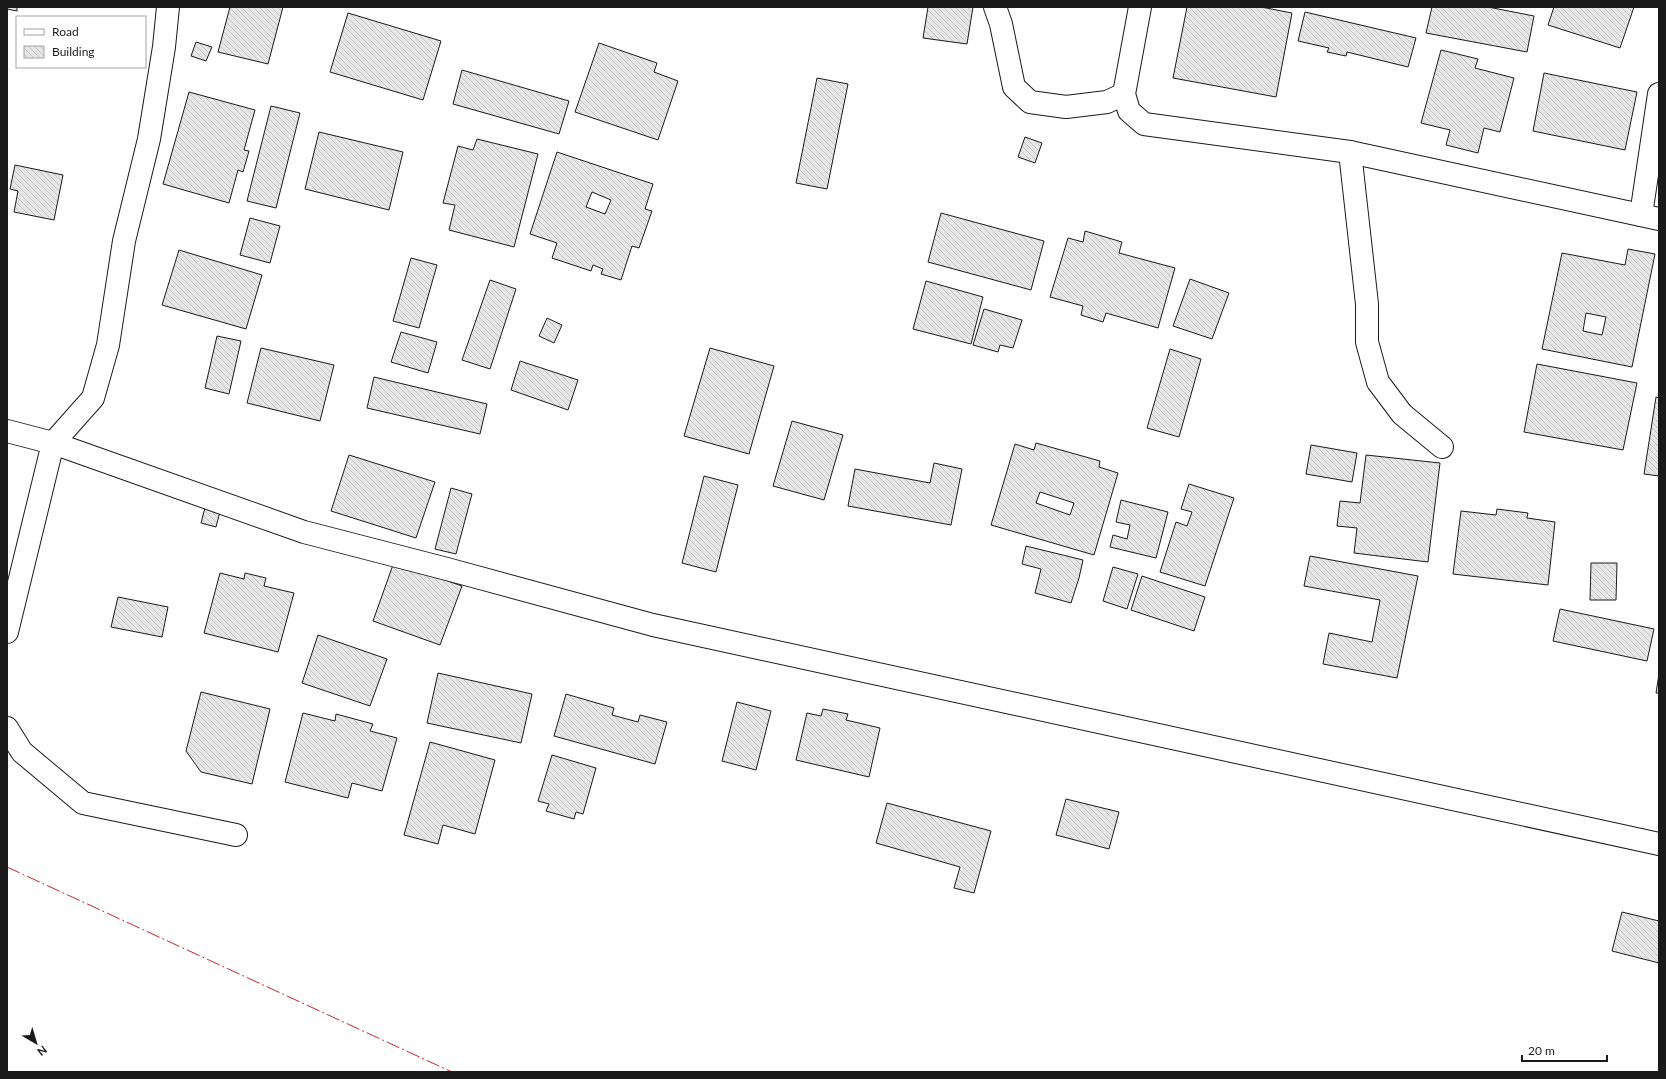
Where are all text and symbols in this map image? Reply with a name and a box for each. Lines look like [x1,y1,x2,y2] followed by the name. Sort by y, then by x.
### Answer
[16,16,146,68] legend
[52,24,79,39] text: Road
[52,44,95,59] text: Building
[16,1023,56,1063] north arrow
[1522,1037,1607,1063] scale bar
[1528,1043,1555,1058] text: 20 m
[35,1044,50,1059] text: N

